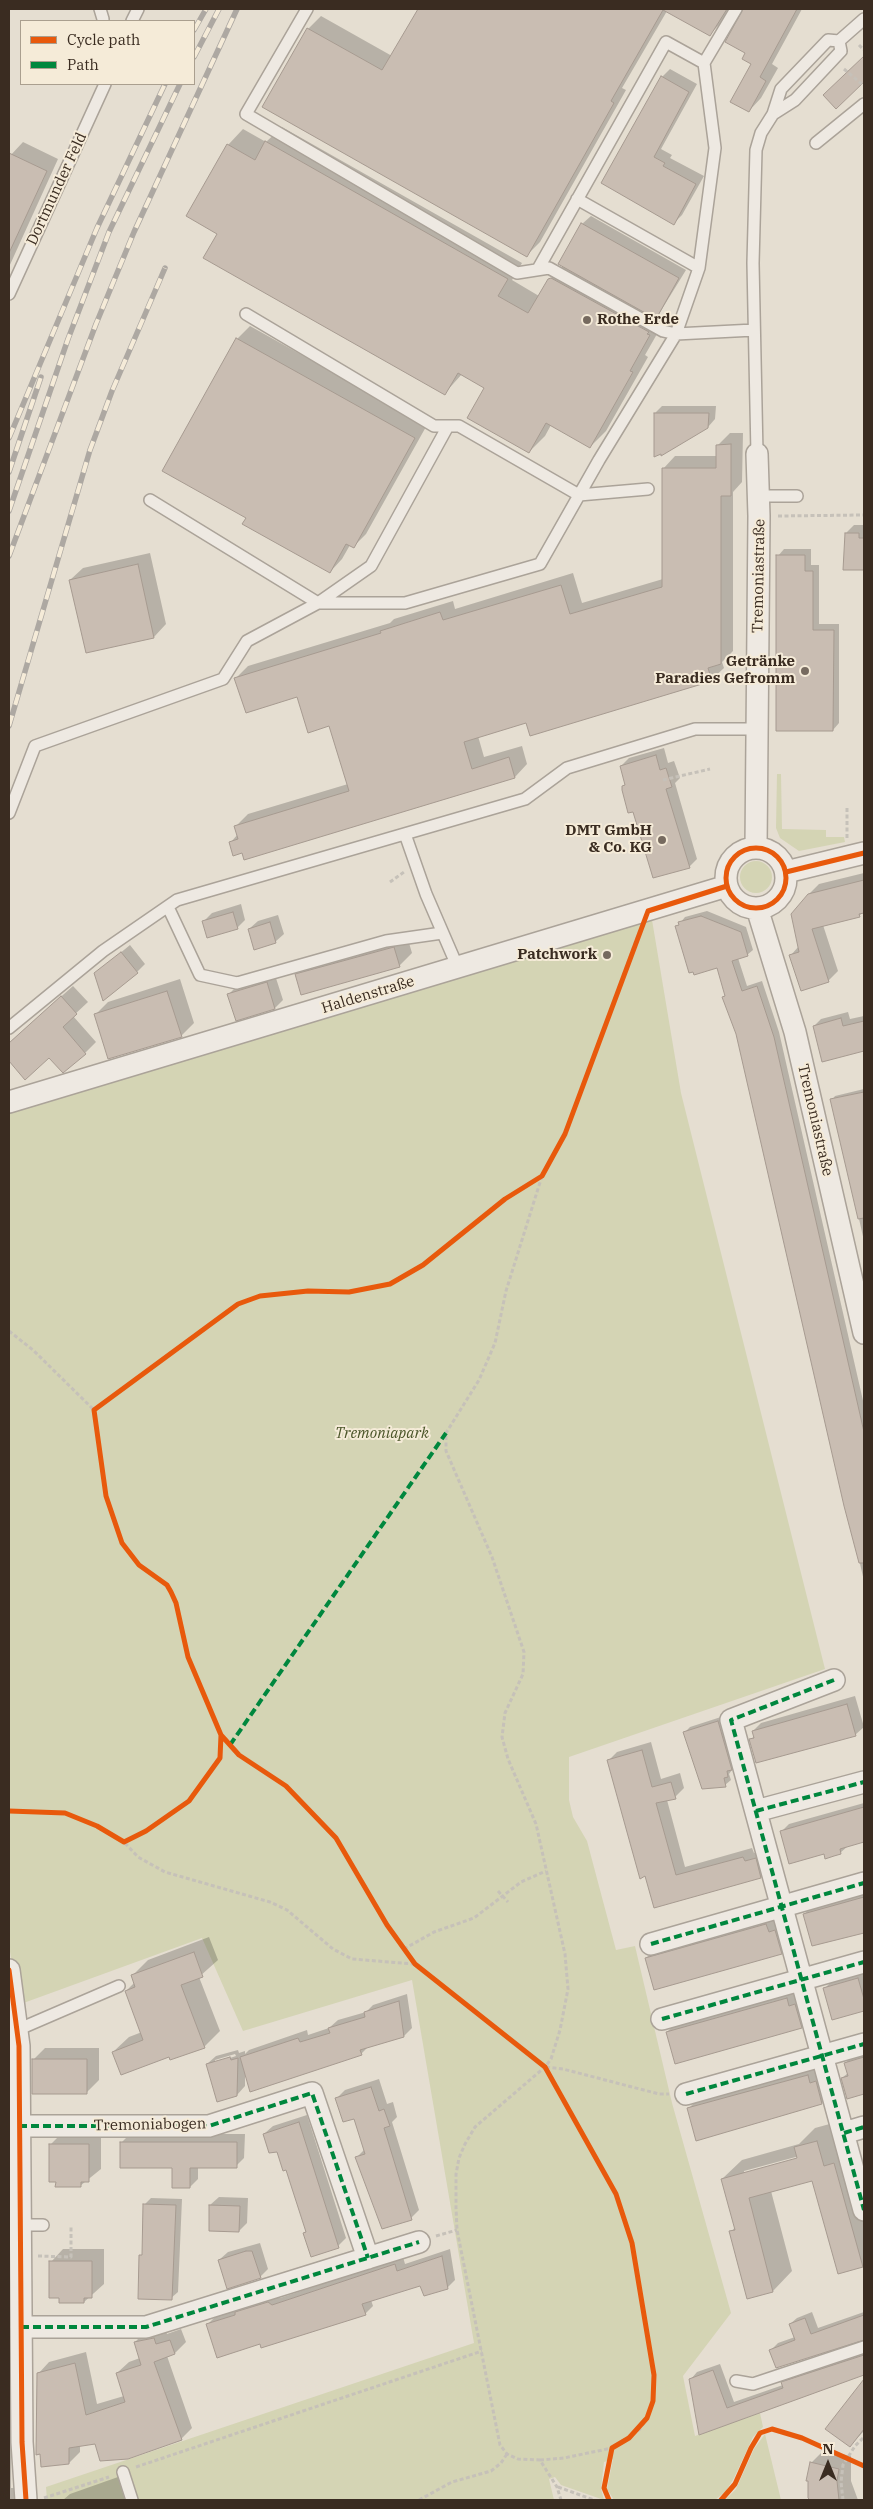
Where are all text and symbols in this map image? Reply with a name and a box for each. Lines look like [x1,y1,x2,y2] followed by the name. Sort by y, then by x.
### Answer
[20,20,195,85] legend
[67,30,140,49] text: Cycle path
[67,55,99,74] text: Path
[23,130,91,248] street label: Dortmunder Feld
[597,311,679,329] place label: Rothe Erde
[581,314,593,326] marker: Rothe Erde
[749,519,769,633] street label: Tremoniastraße
[655,653,795,688] place label: Getränke Paradies Gefromm
[799,665,811,677] marker: Getränke Paradies Gefromm
[565,822,652,857] place label: DMT GmbH & Co. KG
[656,834,668,846] marker: DMT GmbH & Co. KG
[517,946,597,964] place label: Patchwork
[601,949,613,961] marker: Patchwork
[319,972,417,1018] street label: Haldenstraße
[793,1062,837,1178] street label: Tremoniastraße
[335,1425,429,1443] park label: Tremoniapark
[94,2115,206,2135] street label: Tremoniabogen
[803,2439,853,2489] north arrow
[822,2440,834,2458] text: N

